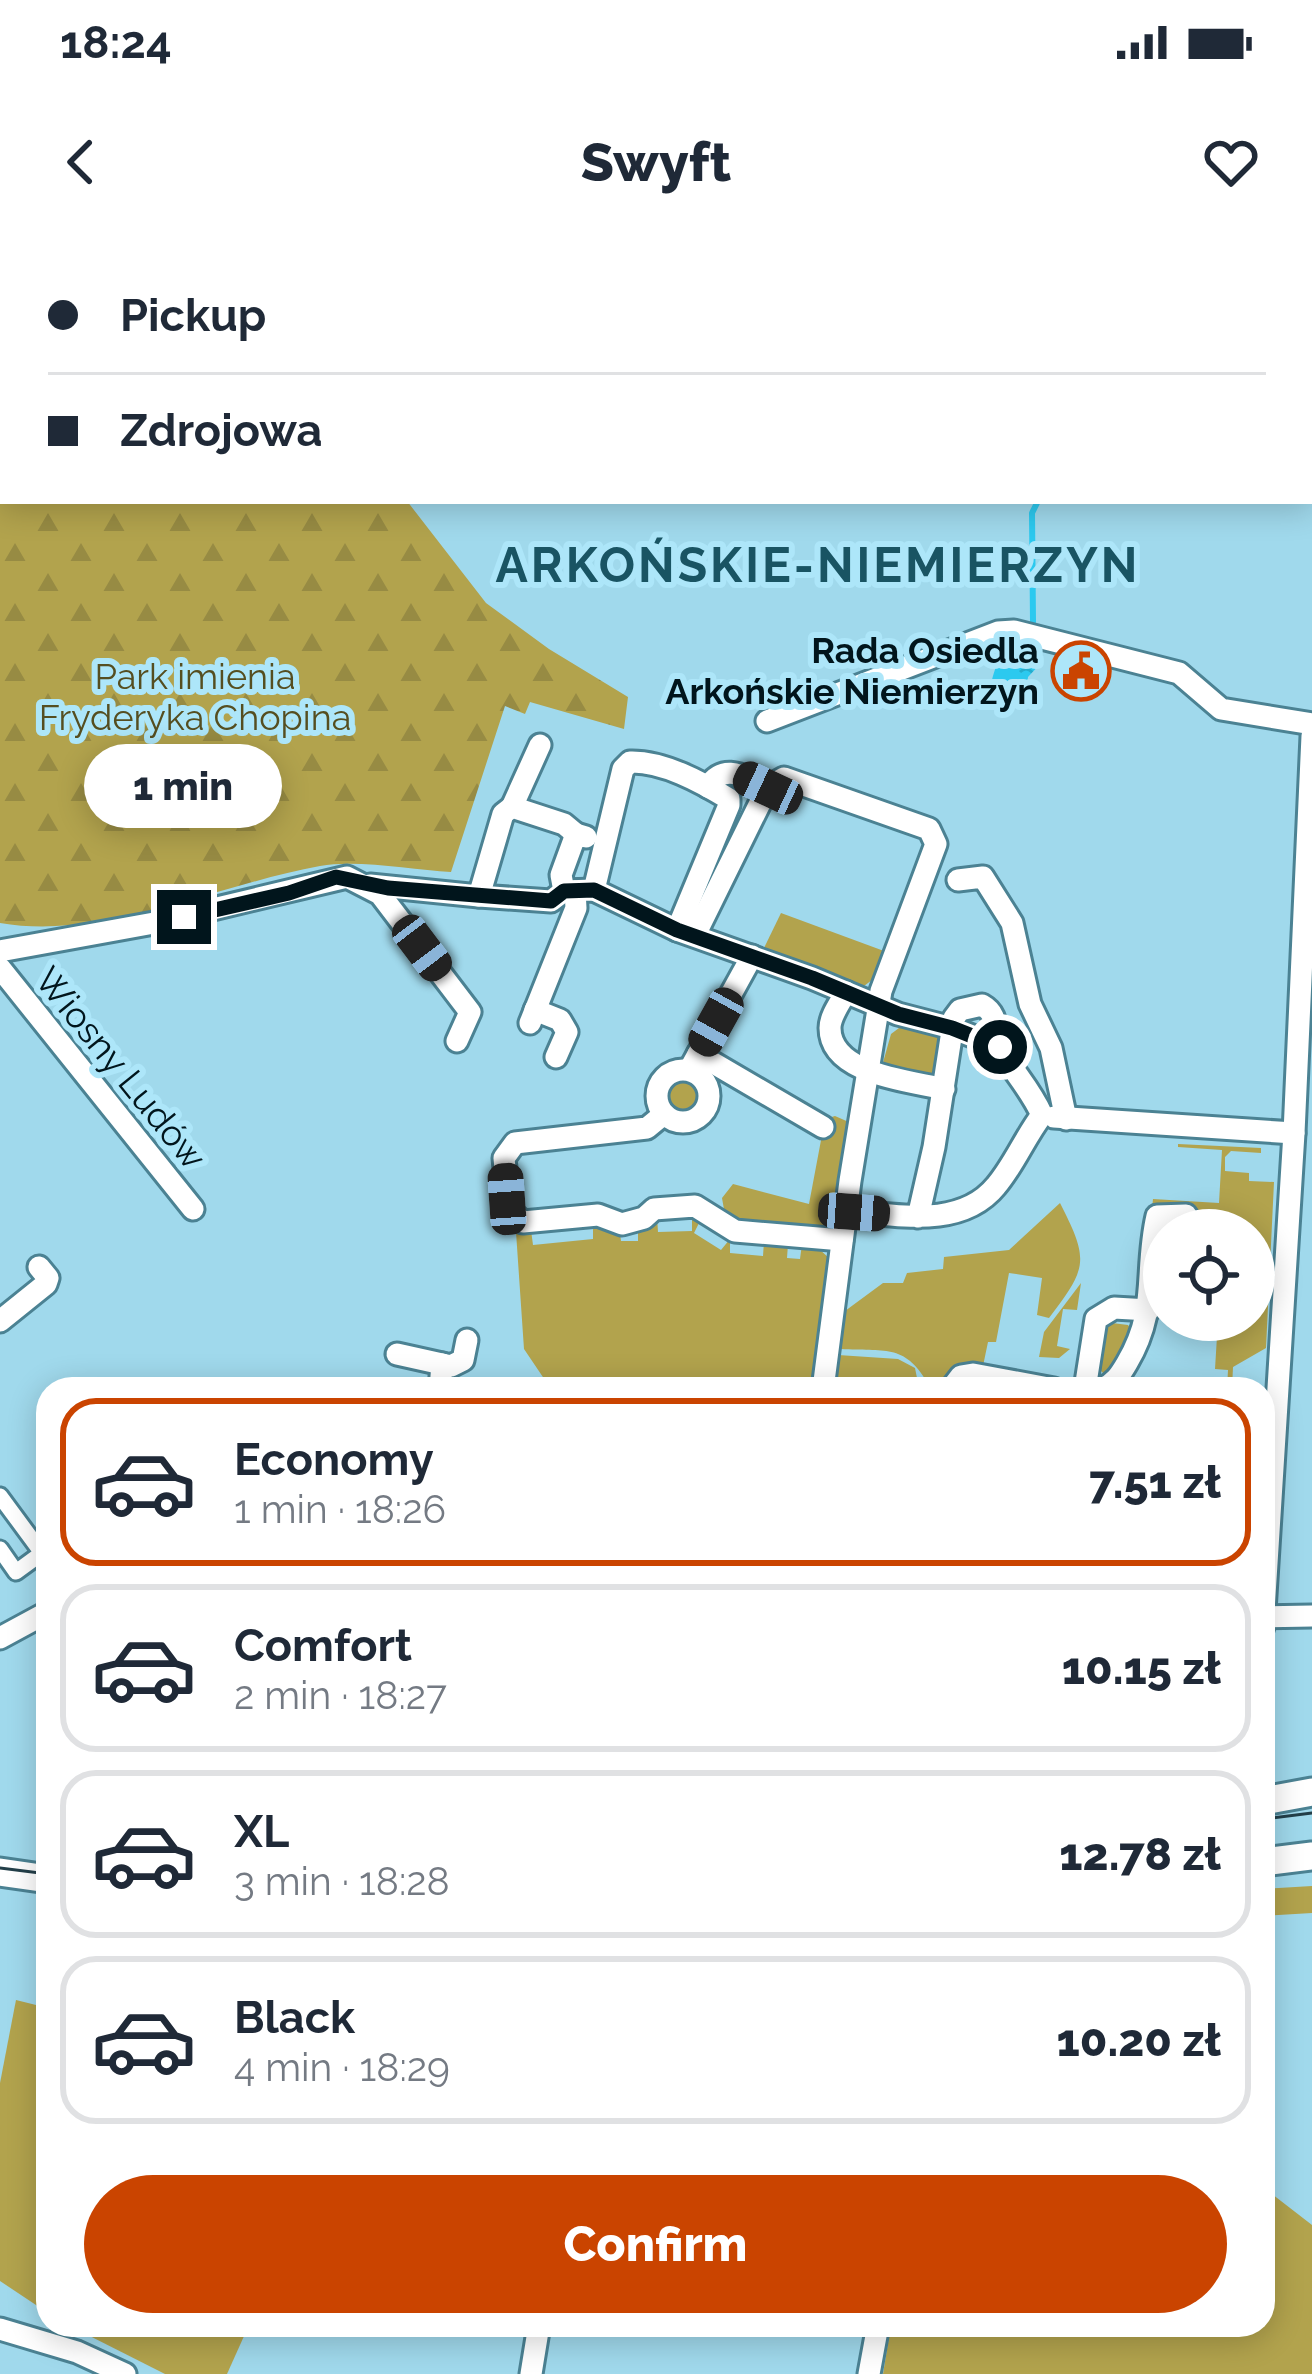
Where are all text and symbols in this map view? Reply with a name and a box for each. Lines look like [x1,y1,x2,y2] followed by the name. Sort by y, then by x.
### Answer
[60,16,172,69] text: 18:24
[48,129,114,195] icon: back
[1198,129,1264,195] icon: heart
[581,130,731,194] text: Swyft
[120,289,266,342] text: Pickup
[120,404,322,457] text: Zdrojowa
[495,537,1141,593] district label: ARKOŃSKIE-NIEMIERZYN
[665,629,1039,712] place label: Rada Osiedla Arkońskie Niemierzyn
[1050,640,1112,702] public building icon: Rada Osiedla Arkońskie Niemierzyn
[39,655,351,738] park label: Park imienia Fryderyka Chopina
[85,743,283,827] callout: 1 min
[728,756,808,820] car
[133,763,233,809] text: 1 min
[157,890,211,944] route end
[386,908,458,988] car
[27,959,215,1177] street label: Wiosny Ludów
[683,982,749,1062] car
[973,1020,1027,1074] route start
[487,1162,527,1236] car
[817,1192,891,1232] car
[1143,1209,1275,1341] map controls
[1143,1209,1275,1341] button: locate
[90,1428,198,1536] icon: car
[234,1433,434,1486] text: Economy
[1089,1456,1221,1509] text: 7.51 zł
[234,1486,446,1532] text: 1 min · 18:26
[90,1614,198,1722] icon: car
[234,1619,412,1672] text: Comfort
[1062,1642,1221,1695] text: 10.15 zł
[234,1672,447,1718] text: 2 min · 18:27
[90,1800,198,1908] icon: car
[234,1805,289,1858] text: XL
[1059,1828,1221,1881] text: 12.78 zł
[234,1858,450,1904] text: 3 min · 18:28
[90,1986,198,2094] icon: car
[234,1991,355,2044] text: Black
[1056,2014,1221,2067] text: 10.20 zł
[234,2044,450,2090] text: 4 min · 18:29
[84,2175,1227,2313] button: Confirm

